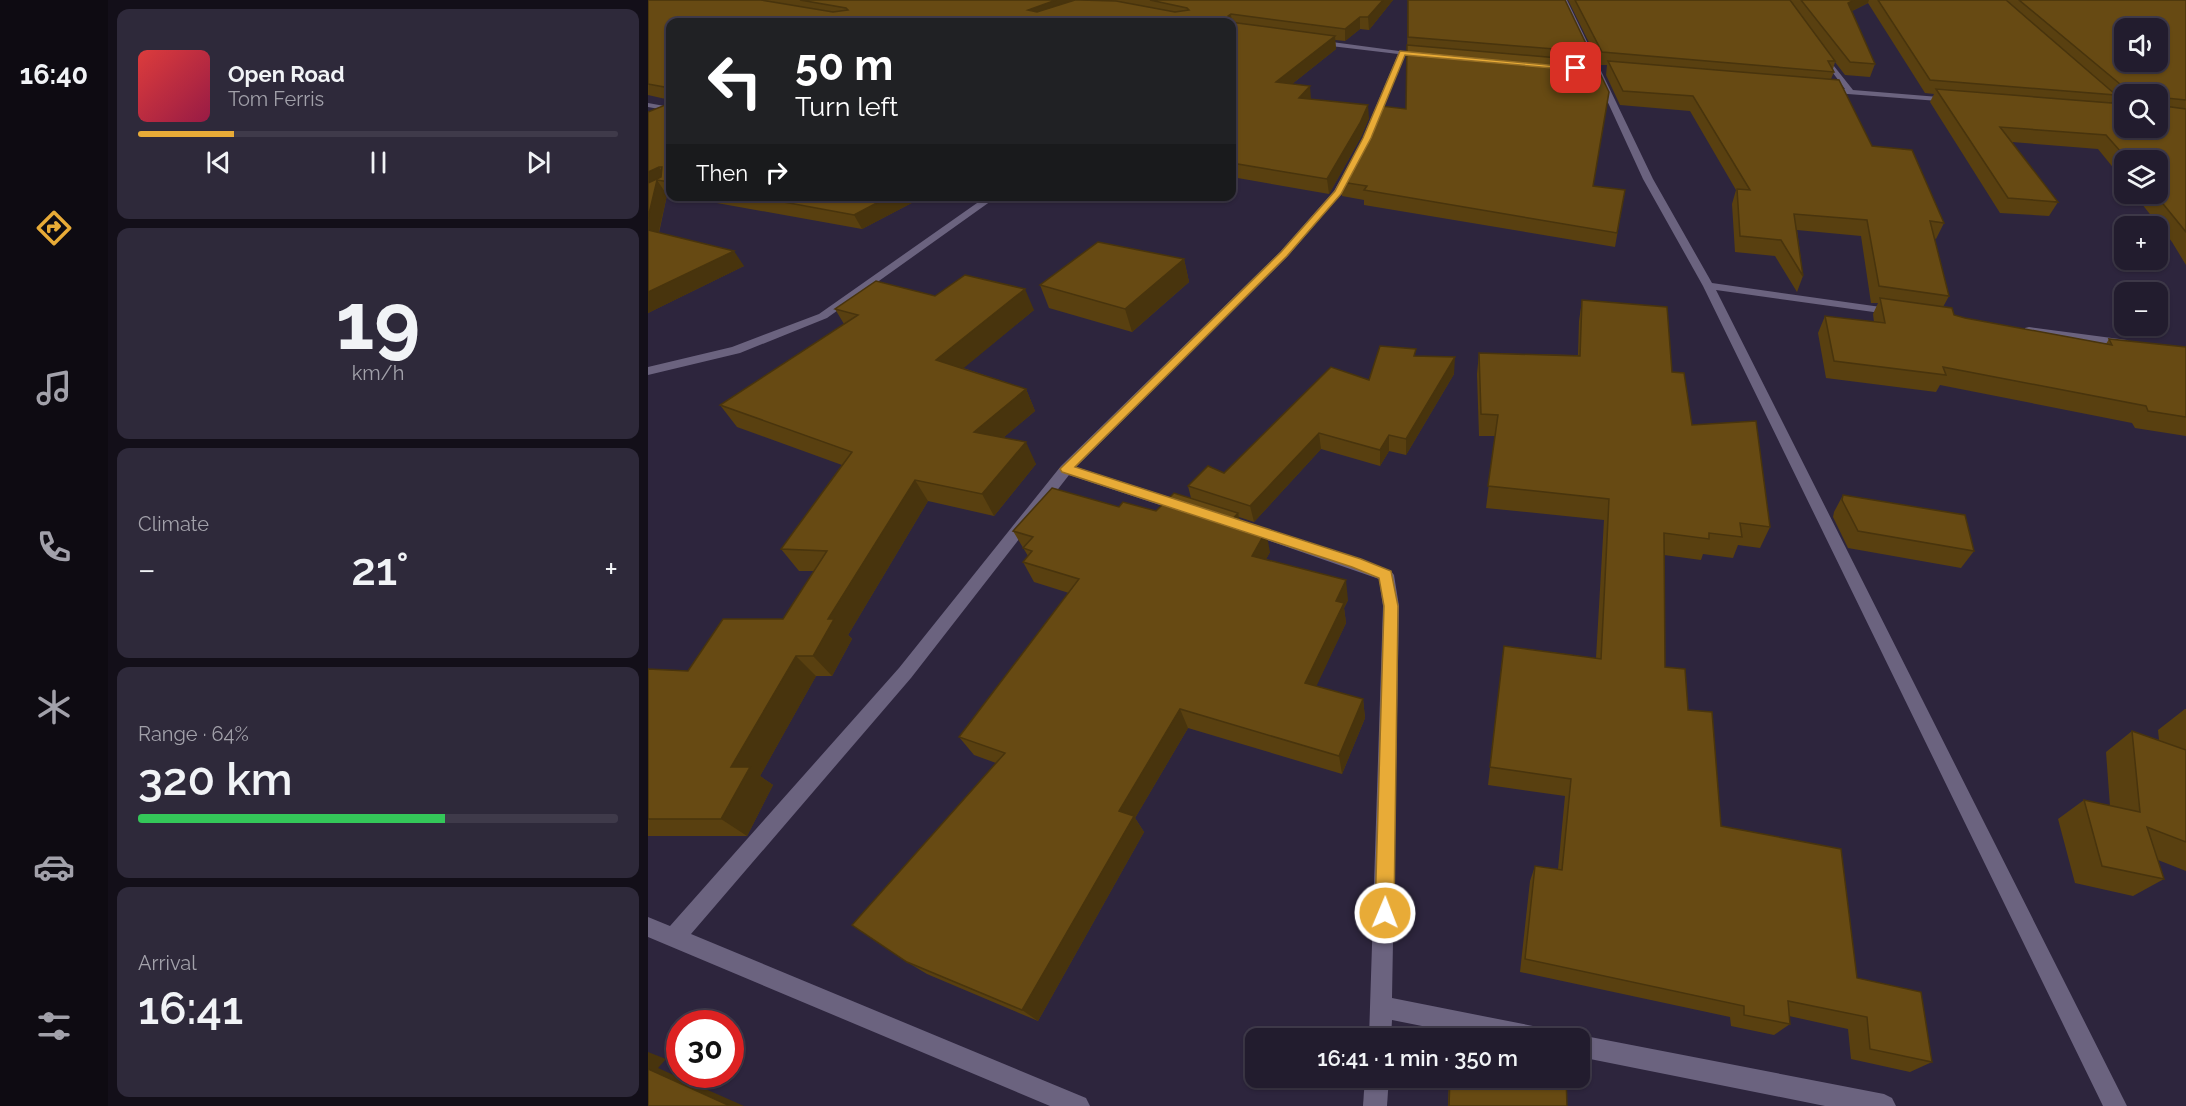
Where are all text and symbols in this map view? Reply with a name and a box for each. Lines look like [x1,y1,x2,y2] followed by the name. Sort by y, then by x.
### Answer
[2114,18,2168,336] map controls
[2114,18,2168,72] button: sound
[795,41,893,90] text: 50 m
[696,42,774,120] icon: left
[1550,42,1601,93] pin
[1559,51,1592,84] icon: arrive
[20,59,88,90] text: 16:40
[228,61,345,87] text: Open Road
[2114,84,2168,138] button: search
[228,87,324,111] text: Tom Ferris
[795,91,898,122] text: Turn left
[202,146,235,179] icon: previous
[362,146,395,179] icon: pause
[522,146,555,179] icon: next
[2114,150,2168,204] button: layers
[760,156,793,189] icon: right
[696,160,748,186] text: Then
[33,207,75,249] icon: directions
[2114,216,2168,270] button: +
[336,276,420,367] text: 19
[2114,282,2168,336] button: −
[352,361,404,385] text: km/h
[33,367,75,409] icon: music
[138,512,209,536] text: Climate
[33,526,75,568] icon: phone
[351,543,409,596] text: 21°
[138,550,156,589] text: −
[604,550,618,589] text: +
[33,686,75,728] icon: climate
[138,722,249,746] text: Range · 64%
[138,753,293,806] text: 320 km
[33,846,75,888] icon: car
[1353,881,1417,945] position arrow
[138,951,197,975] text: Arrival
[138,982,243,1035] text: 16:41
[33,1005,75,1047] icon: filters
[666,1010,744,1088] speed limit sign: 30
[1317,1045,1518,1071] text: 16:41 · 1 min · 350 m

